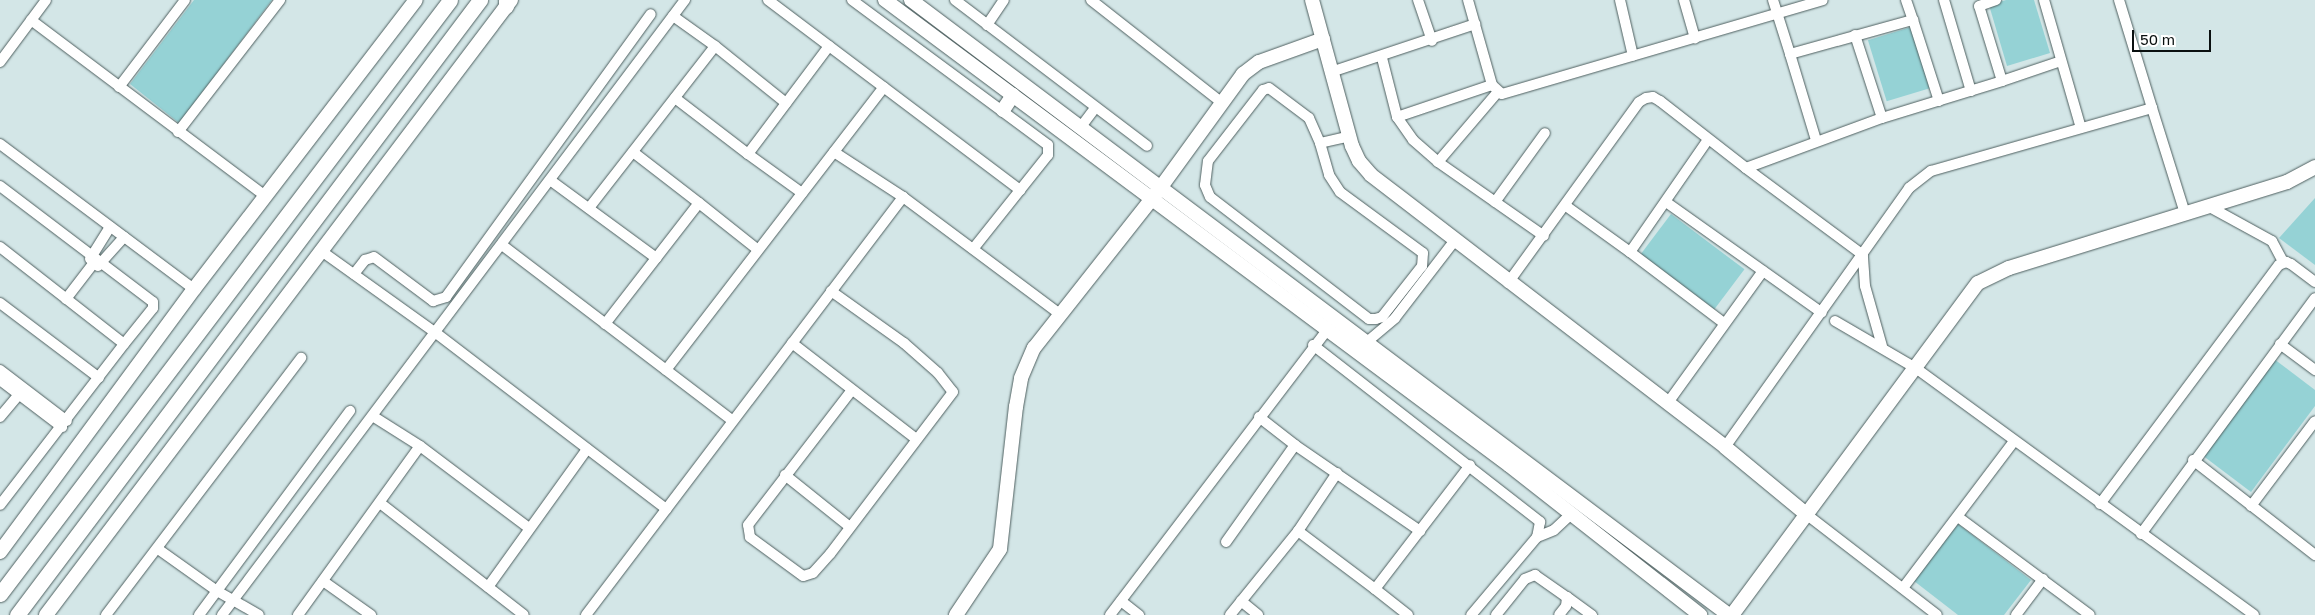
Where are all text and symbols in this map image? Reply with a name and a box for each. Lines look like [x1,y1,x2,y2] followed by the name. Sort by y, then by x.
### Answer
[2135,20,2214,52] scale bar
[2140,30,2175,48] text: 50 m

